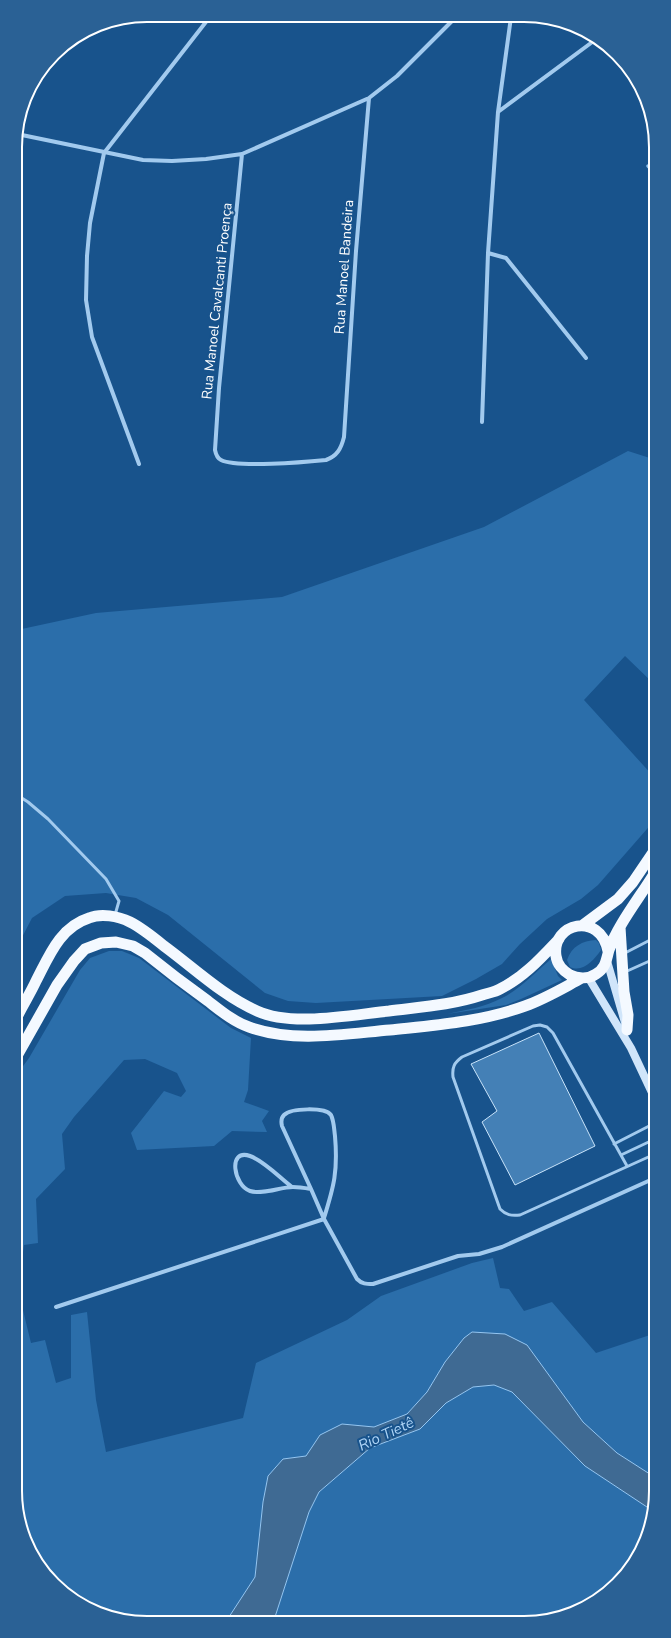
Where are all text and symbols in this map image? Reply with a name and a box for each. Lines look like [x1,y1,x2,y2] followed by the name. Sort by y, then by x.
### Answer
[330,199,358,335] street label: Rua Manoel Bandeira
[197,202,237,400] street label: Rua Manoel Cavalcanti Proença
[355,1412,417,1456] water label: Rio Tietê

